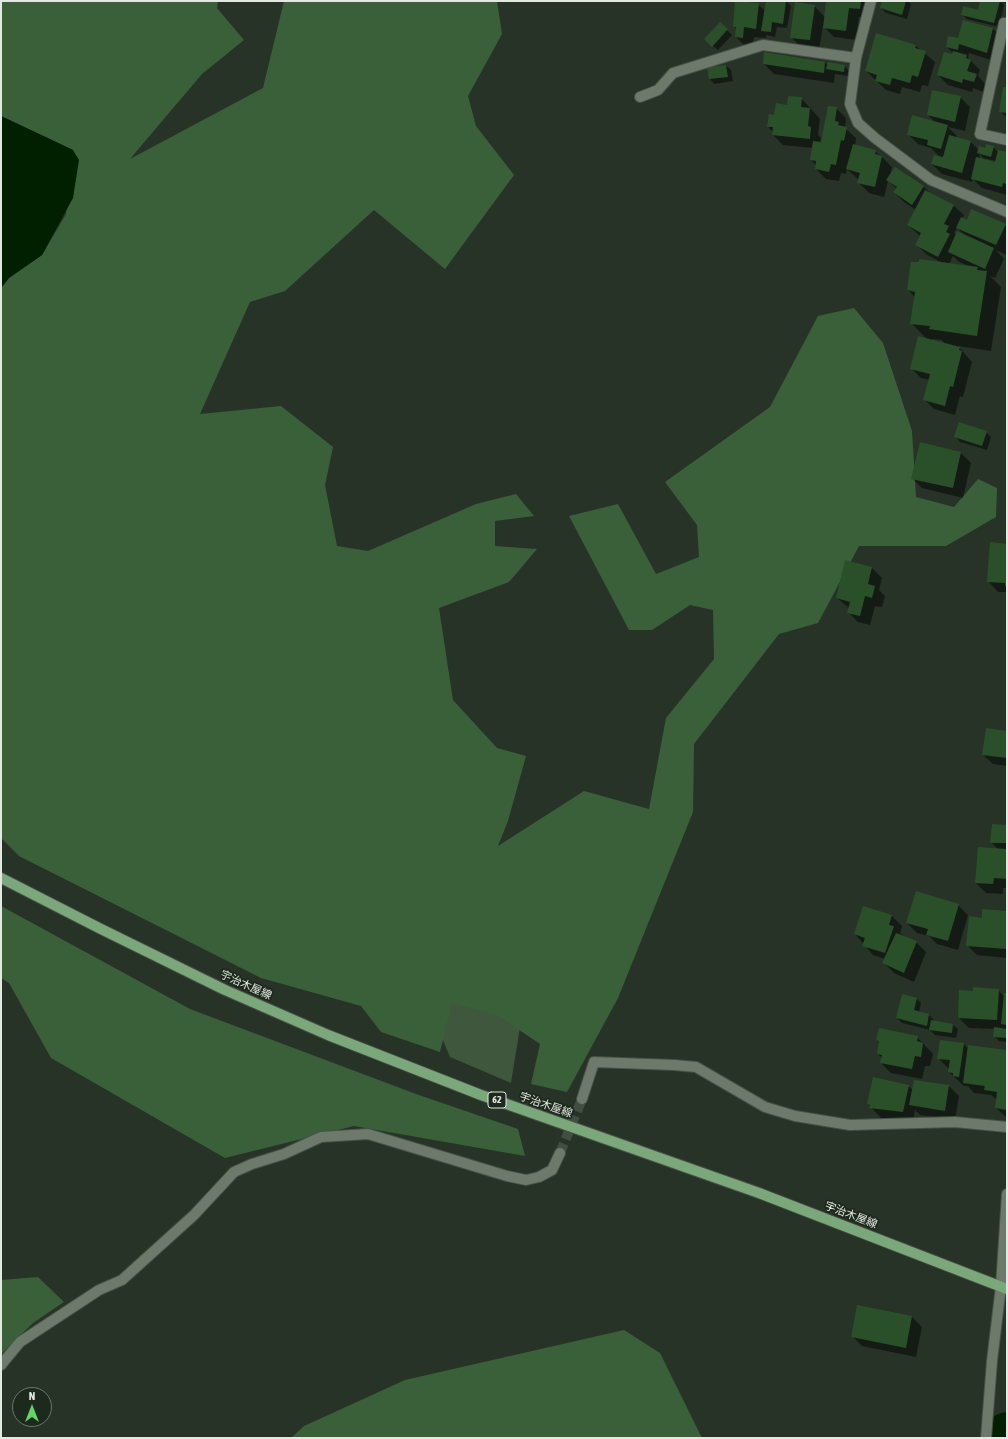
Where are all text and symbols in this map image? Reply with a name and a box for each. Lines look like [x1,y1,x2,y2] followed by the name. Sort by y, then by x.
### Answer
[218,968,274,1002] street label: 宇治木屋線
[518,1090,574,1120] street label: 宇治木屋線
[488,1092,506,1108] road number: 62
[823,1199,879,1231] street label: 宇治木屋線
[12,1387,52,1427] north arrow
[29,1390,35,1402] text: N

